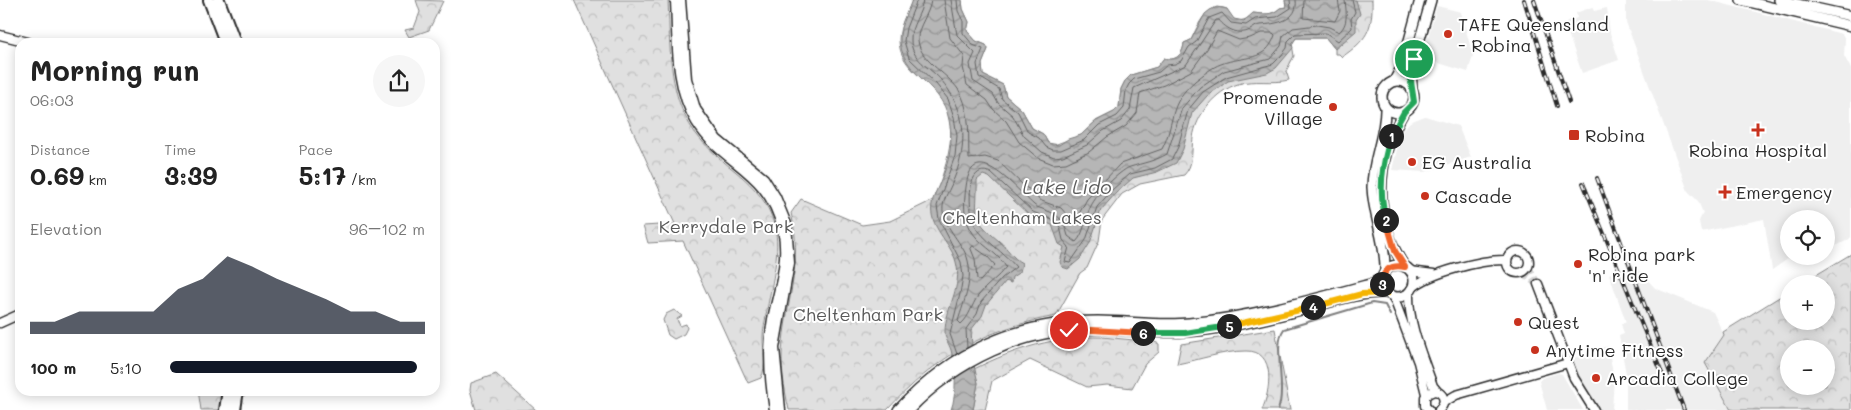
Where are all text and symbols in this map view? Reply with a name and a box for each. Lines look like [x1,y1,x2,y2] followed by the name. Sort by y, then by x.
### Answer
[1458,12,1609,57] place label: TAFE Queensland - Robina
[1442,28,1454,40] marker: TAFE Queensland - Robina
[1393,38,1435,80] pin
[1400,45,1428,73] icon: arrive
[30,52,199,88] text: Morning run
[373,55,425,107] button: share
[1223,85,1323,130] place label: Promenade Village
[30,89,74,110] text: 06:03
[1327,101,1339,113] marker: Promenade Village
[1585,123,1645,147] place label: Robina
[1751,123,1765,137] marker: Robina Hospital
[1378,124,1404,148] pin: 1
[1388,127,1395,146] text: 1
[1567,128,1581,142] marker: Robina
[1689,138,1827,162] place label: Robina Hospital
[30,140,90,159] text: Distance
[164,140,196,159] text: Time
[299,140,333,159] text: Pace
[1422,150,1532,174] place label: EG Australia
[1406,156,1418,168] marker: EG Australia
[30,159,84,191] text: 0.69
[164,159,217,191] text: 3:39
[299,159,346,191] text: 5:17
[84,170,107,189] text: km
[346,170,377,189] text: /km
[1023,174,1111,199] water label: Lake Lido
[1736,180,1832,204] place label: Emergency
[1435,184,1512,208] place label: Cascade
[1718,185,1732,199] marker: Emergency
[1419,190,1431,202] marker: Cascade
[942,205,1102,229] park label: Cheltenham Lakes
[1374,208,1398,232] pin: 2
[1780,210,1835,395] map controls
[1780,210,1835,265] button: locate
[1383,211,1390,230] text: 2
[659,214,793,238] park label: Kerrydale Park
[30,218,102,239] text: Elevation
[349,218,425,239] text: 96–102 m
[1588,242,1695,287] place label: Robina park 'n' ride
[1572,258,1584,270] marker: Robina park 'n' ride
[1370,272,1394,296] pin: 3
[1378,275,1387,294] text: 3
[1780,275,1835,330] button: +
[1300,294,1326,320] pin: 4
[1309,298,1318,317] text: 4
[793,302,943,326] park label: Cheltenham Park
[1048,309,1090,351] pin
[1528,310,1580,334] place label: Quest
[1216,314,1242,338] pin: 5
[1055,316,1083,344] icon: check
[1512,316,1524,328] marker: Quest
[1225,317,1234,336] text: 5
[1130,320,1156,346] pin: 6
[1139,324,1148,343] text: 6
[1545,338,1684,362] place label: Anytime Fitness
[1780,340,1835,395] button: −
[1529,344,1541,356] marker: Anytime Fitness
[30,357,76,378] text: 100 m
[110,357,141,378] text: 5:10
[1606,366,1748,390] place label: Arcadia College
[1590,372,1602,384] marker: Arcadia College

